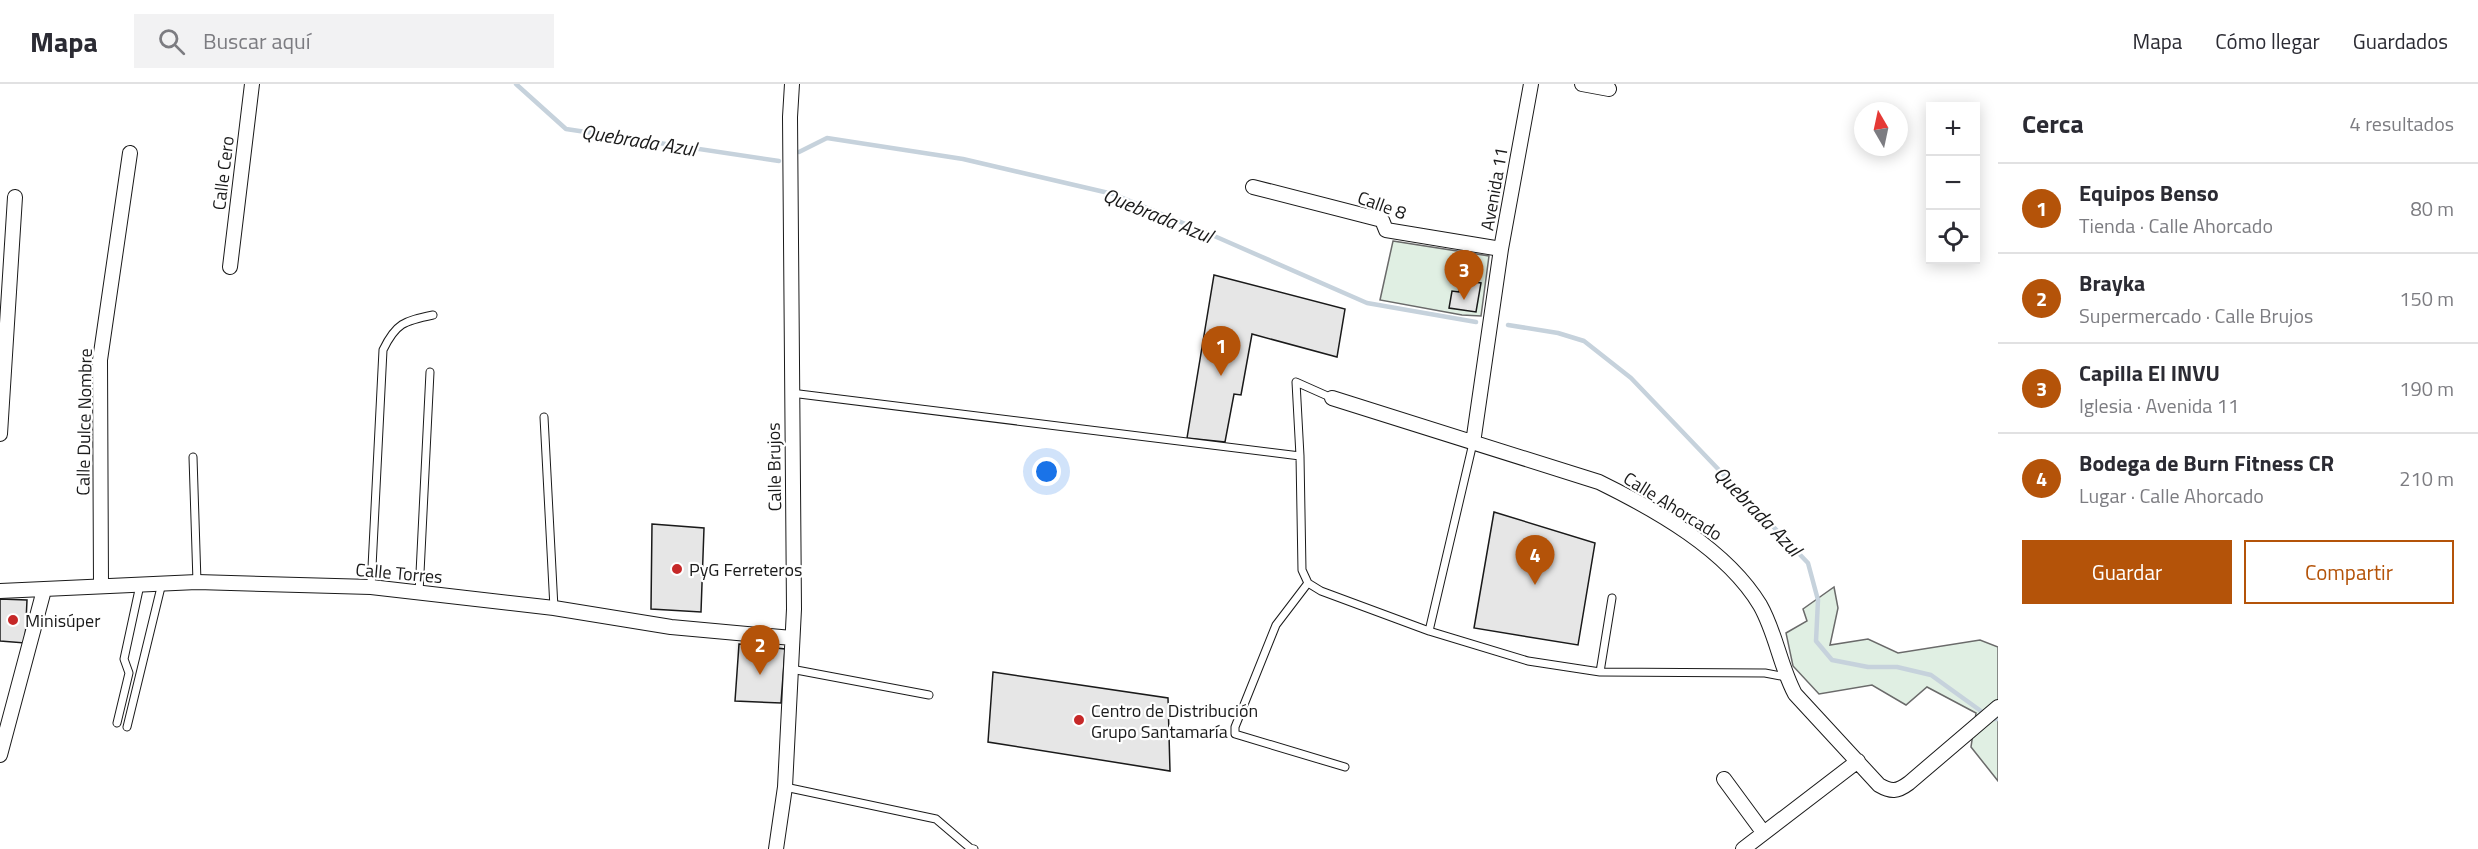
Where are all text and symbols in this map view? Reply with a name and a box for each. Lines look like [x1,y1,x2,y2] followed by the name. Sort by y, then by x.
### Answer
[134,14,554,68] search box
[30,20,98,63] text: Mapa
[203,24,311,58] text: Buscar aquí
[155,25,188,58] icon: search
[2133,25,2182,57] text: Mapa
[2215,25,2320,57] text: Cómo llegar
[2353,25,2448,57] text: Guardados
[1854,102,1908,156] north arrow
[1926,102,1980,264] map controls
[1926,102,1980,156] button: +
[2022,104,2084,143] text: Cerca
[2350,108,2454,139] text: 4 resultados
[579,116,701,165] water label: Quebrada Azul
[205,134,241,212] street label: Calle Cero
[1473,145,1515,233] street label: Avenida 11
[1926,156,1980,210] button: −
[2079,176,2219,210] text: Equipos Benso
[1098,179,1220,252] water label: Quebrada Azul
[1354,184,1410,226] street label: Calle 8
[2036,193,2047,224] text: 1
[2410,193,2454,224] text: 80 m
[1926,210,1980,264] button: locate
[2079,210,2273,241] text: Tienda · Calle Ahorcado
[1444,250,1484,300] pin: 3
[2079,266,2145,300] text: Brayka
[2036,283,2047,314] text: 2
[2399,283,2454,314] text: 150 m
[2079,300,2313,331] text: Supermercado · Calle Brujos
[1202,326,1240,376] pin: 1
[69,348,99,496] street label: Calle Dulce Nombre
[2079,356,2220,390] text: Capilla El INVU
[2036,373,2047,404] text: 3
[2399,373,2454,404] text: 190 m
[2079,390,2239,421] text: Iglesia · Avenida 11
[760,422,788,512] street label: Calle Brujos
[2079,446,2334,480] text: Bodega de Burn Fitness CR
[1032,457,1061,486] your location
[1707,459,1811,565] water label: Quebrada Azul
[2036,463,2047,494] text: 4
[2399,463,2454,494] text: 210 m
[1618,465,1728,547] street label: Calle Ahorcado
[2079,480,2264,511] text: Lugar · Calle Ahorcado
[1516,536,1555,585] pin: 4
[2022,540,2232,604] button: Guardar
[2244,540,2454,604] button: Compartir
[354,556,444,590] street label: Calle Torres
[689,556,802,583] place label: PyG Ferreteros
[670,562,684,576] marker: PyG Ferreteros
[25,607,100,634] place label: Minisúper
[6,613,20,627] marker: Minisúper
[740,626,780,675] pin: 2
[1091,697,1258,745] place label: Centro de Distribución Grupo Santamaría
[1072,713,1086,727] marker: Centro de Distribución Grupo Santamaría

